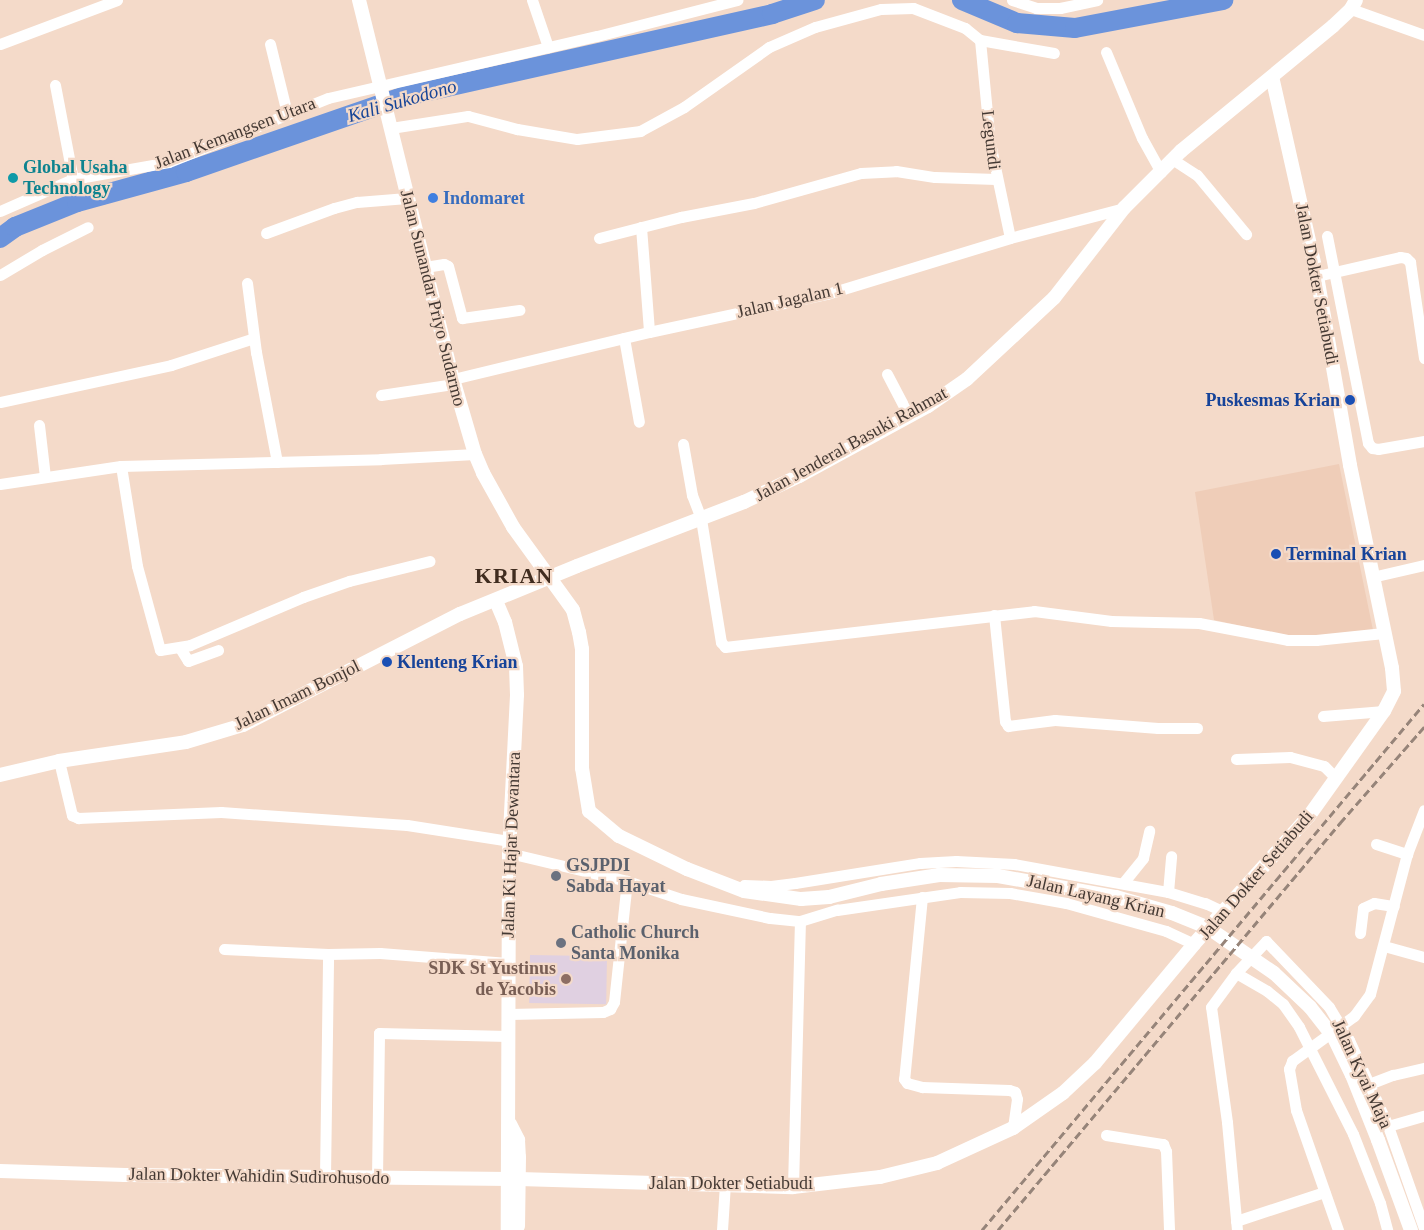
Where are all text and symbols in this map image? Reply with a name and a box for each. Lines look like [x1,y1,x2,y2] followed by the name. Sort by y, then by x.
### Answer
[345,75,459,127] water label: Kali Sukodono
[151,92,319,174] street label: Jalan Kemangsen Utara
[977,109,1005,171] street label: Legundi
[23,157,128,200] place label: Global Usaha Technology
[7,172,19,184] marker: Global Usaha Technology
[396,187,470,409] street label: Jalan Sunandar Priyo Sudarmo
[443,187,525,209] place label: Indomaret
[427,192,439,204] marker: Indomaret
[1291,201,1343,367] street label: Jalan Dokter Setiabudi
[734,277,846,323] street label: Jalan Jagalan 1
[751,382,951,506] street label: Jalan Jenderal Basuki Rahmat
[1205,389,1340,411] place label: Puskesmas Krian
[1344,394,1356,406] marker: Puskesmas Krian
[1286,543,1407,565] place label: Terminal Krian
[1270,548,1282,560] marker: Terminal Krian
[474,563,554,589] district label: KRIAN
[397,651,517,673] place label: Klenteng Krian
[231,655,363,735] street label: Jalan Imam Bonjol
[381,656,393,668] marker: Klenteng Krian
[497,751,525,939] street label: Jalan Ki Hajar Dewantara
[1194,806,1318,944] street label: Jalan Dokter Setiabudi
[566,855,666,898] place label: GSJPDI Sabda Hayat
[550,870,562,882] marker: GSJPDI Sabda Hayat
[1025,870,1167,922] street label: Jalan Layang Krian
[571,922,699,964] place label: Catholic Church Santa Monika
[555,937,567,949] marker: Catholic Church Santa Monika
[428,958,556,1001] place label: SDK St Yustinus de Yacobis
[560,973,572,985] marker: SDK St Yustinus de Yacobis
[1327,1016,1397,1132] street label: Jalan Kyai Maja
[128,1163,390,1189] street label: Jalan Dokter Wahidin Sudirohusodo
[649,1172,813,1194] street label: Jalan Dokter Setiabudi

